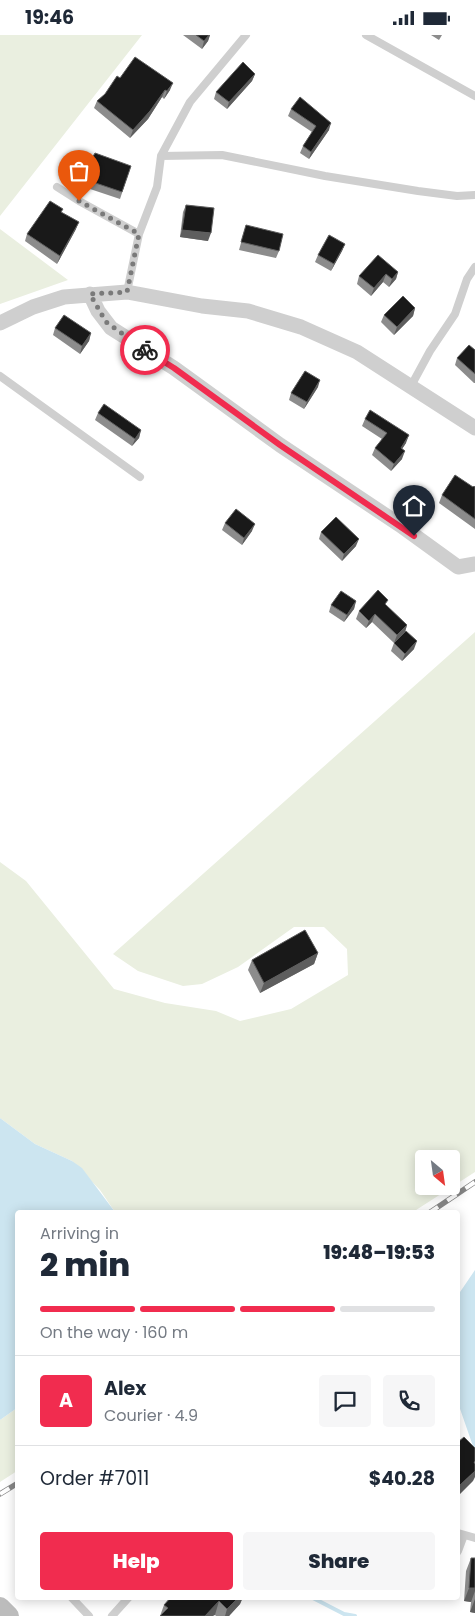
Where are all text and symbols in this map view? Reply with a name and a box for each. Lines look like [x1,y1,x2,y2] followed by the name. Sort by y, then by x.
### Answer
[25,4,74,31] text: 19:46
[58,150,100,201] pin
[65,157,93,185] icon: bag
[120,325,170,375] courier
[131,336,159,364] icon: bike
[393,485,435,536] pin
[400,492,428,520] icon: home
[415,1150,460,1195] north arrow
[415,1150,460,1195] map controls
[40,1222,119,1245] text: Arriving in
[323,1239,435,1266] text: 19:48–19:53
[40,1242,130,1287] text: 2 min
[40,1321,188,1344] text: On the way · 160 m
[104,1375,146,1402] text: Alex
[319,1375,371,1427] button: chat
[383,1375,435,1427] button: phone
[59,1387,73,1414] text: A
[104,1404,198,1427] text: Courier · 4.9
[40,1465,149,1492] text: Order #7011
[369,1465,435,1492] text: $40.28
[40,1532,233,1590] button: Help
[243,1532,435,1590] button: Share

